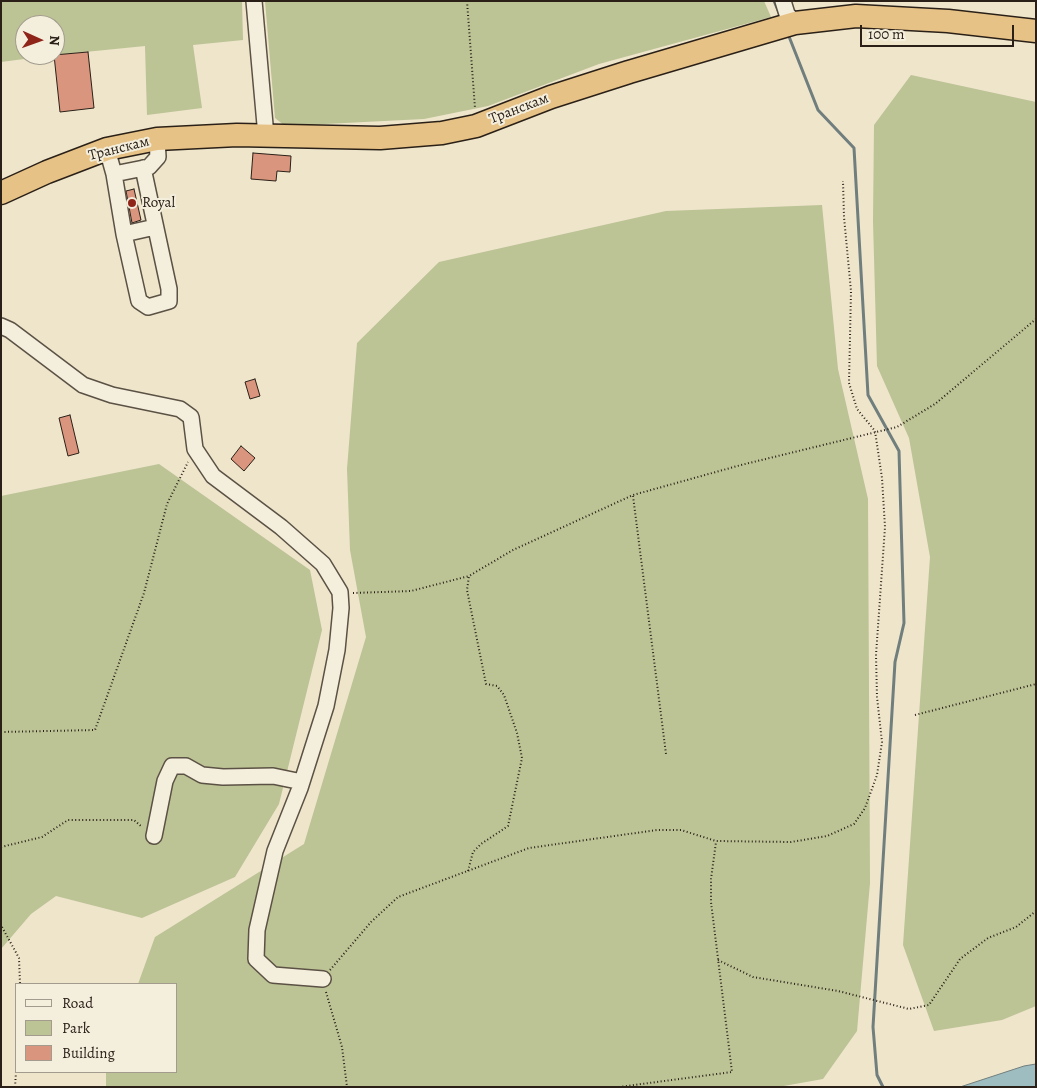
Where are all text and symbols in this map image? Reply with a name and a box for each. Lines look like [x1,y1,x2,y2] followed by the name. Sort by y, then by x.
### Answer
[15,15,65,65] north arrow
[862,15,1016,47] scale bar
[868,24,905,44] text: 100 m
[45,35,64,46] text: N
[487,89,551,129] street label: Транскам
[87,133,151,165] street label: Транскам
[142,194,175,212] place label: Royal
[126,197,138,209] marker: Royal
[15,983,178,1073] legend
[62,993,93,1013] text: Road
[62,1018,90,1038] text: Park
[62,1043,115,1063] text: Building

